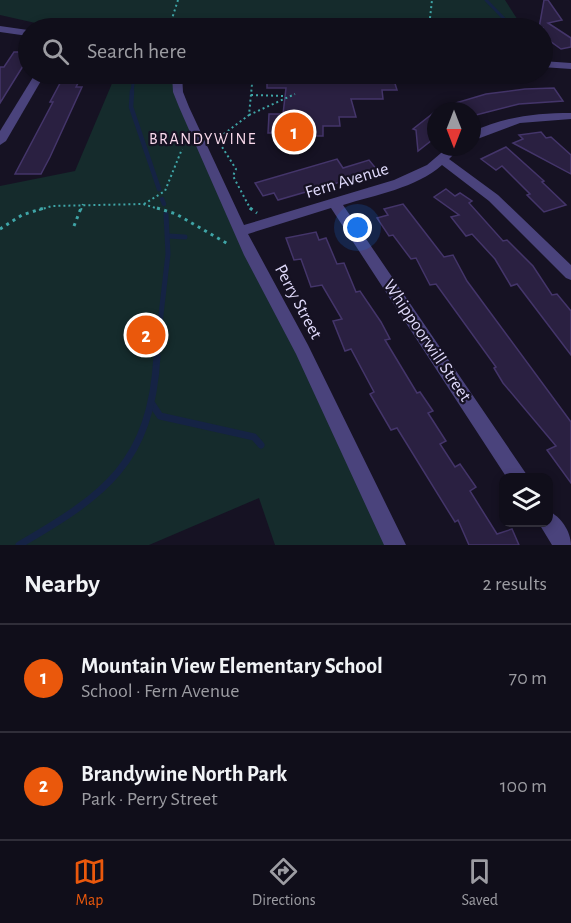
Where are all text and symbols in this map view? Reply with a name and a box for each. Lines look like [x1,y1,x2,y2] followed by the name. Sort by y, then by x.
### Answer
[18,18,553,84] search box
[39,35,72,68] icon: search
[87,40,186,62] text: Search here
[427,102,481,156] north arrow
[274,110,314,154] pin: 1
[149,131,257,147] district label: BRANDYWINE
[303,160,391,202] street label: Fern Avenue
[343,213,372,242] your location
[271,262,325,343] street label: Perry Street
[380,277,474,405] street label: Whippoorwill Street
[126,312,166,358] pin: 2
[499,473,553,527] map controls
[499,473,553,527] button: layers
[24,571,100,597] text: Nearby
[483,574,547,594] text: 2 results
[81,655,383,677] text: Mountain View Elementary School
[40,668,47,688] text: 1
[509,668,547,688] text: 70 m
[81,681,239,701] text: School · Fern Avenue
[81,763,287,785] text: Brandywine North Park
[39,776,48,796] text: 2
[500,776,547,796] text: 100 m
[81,789,218,809] text: Park · Perry Street
[73,855,106,910] tab: Map
[252,855,316,910] tab: Directions
[461,855,498,910] tab: Saved

